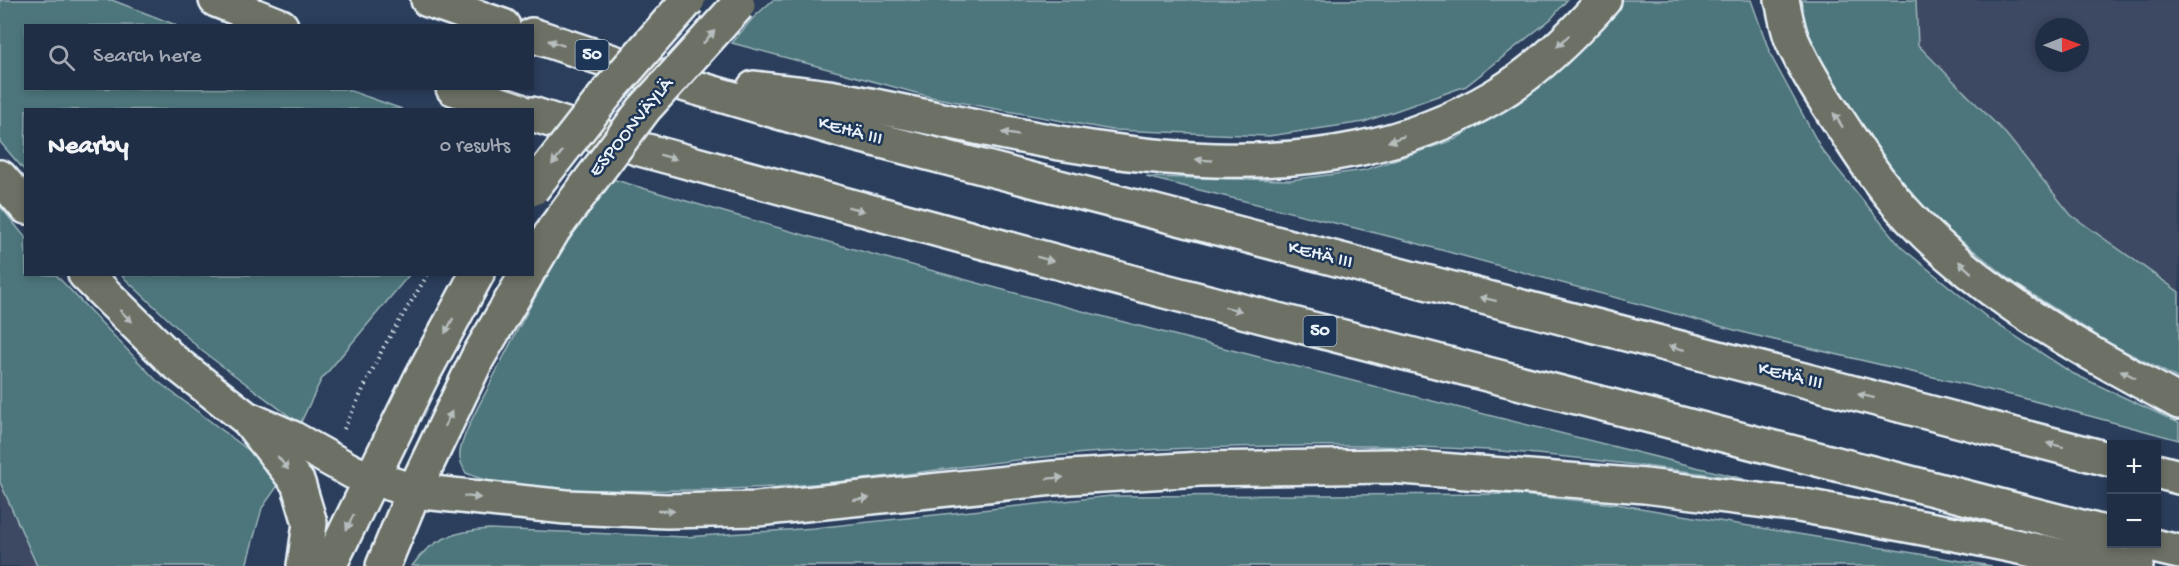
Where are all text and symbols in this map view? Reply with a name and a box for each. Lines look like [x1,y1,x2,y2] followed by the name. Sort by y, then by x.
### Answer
[2035,18,2089,72] north arrow
[24,24,534,90] search box
[702,30,715,45] one-way arrow
[1556,34,1570,48] one-way arrow
[547,38,565,48] one-way arrow
[576,40,608,70] road number: 50
[45,41,78,74] icon: search
[93,44,201,70] text: Search here
[585,73,680,182] street label: ESPOONVÄYLÄ
[815,112,885,152] street label: KEHÄ III
[1832,113,1844,129] one-way arrow
[1001,129,1020,138] one-way arrow
[48,132,129,163] text: Nearby
[1387,134,1405,144] one-way arrow
[440,136,510,159] text: 0 results
[550,150,563,166] one-way arrow
[660,153,678,162] one-way arrow
[1194,155,1213,165] one-way arrow
[847,204,866,214] one-way arrow
[1285,237,1355,275] street label: KEHÄ III
[1036,255,1054,265] one-way arrow
[1958,261,1973,274] one-way arrow
[1479,294,1497,304] one-way arrow
[1224,305,1242,314] one-way arrow
[118,309,132,323] one-way arrow
[1304,316,1336,346] road number: 50
[444,317,454,334] one-way arrow
[1668,342,1686,352] one-way arrow
[1755,358,1825,396] street label: KEHÄ III
[2119,369,2136,379] one-way arrow
[1857,391,1875,401] one-way arrow
[444,411,453,428] one-way arrow
[2046,440,2064,449] one-way arrow
[2107,440,2161,548] map controls
[2107,440,2161,494] button: +
[276,456,288,471] one-way arrow
[1045,473,1064,483] one-way arrow
[463,492,482,502] one-way arrow
[851,494,870,504] one-way arrow
[2107,494,2161,548] button: −
[657,506,676,516] one-way arrow
[345,514,355,531] one-way arrow

